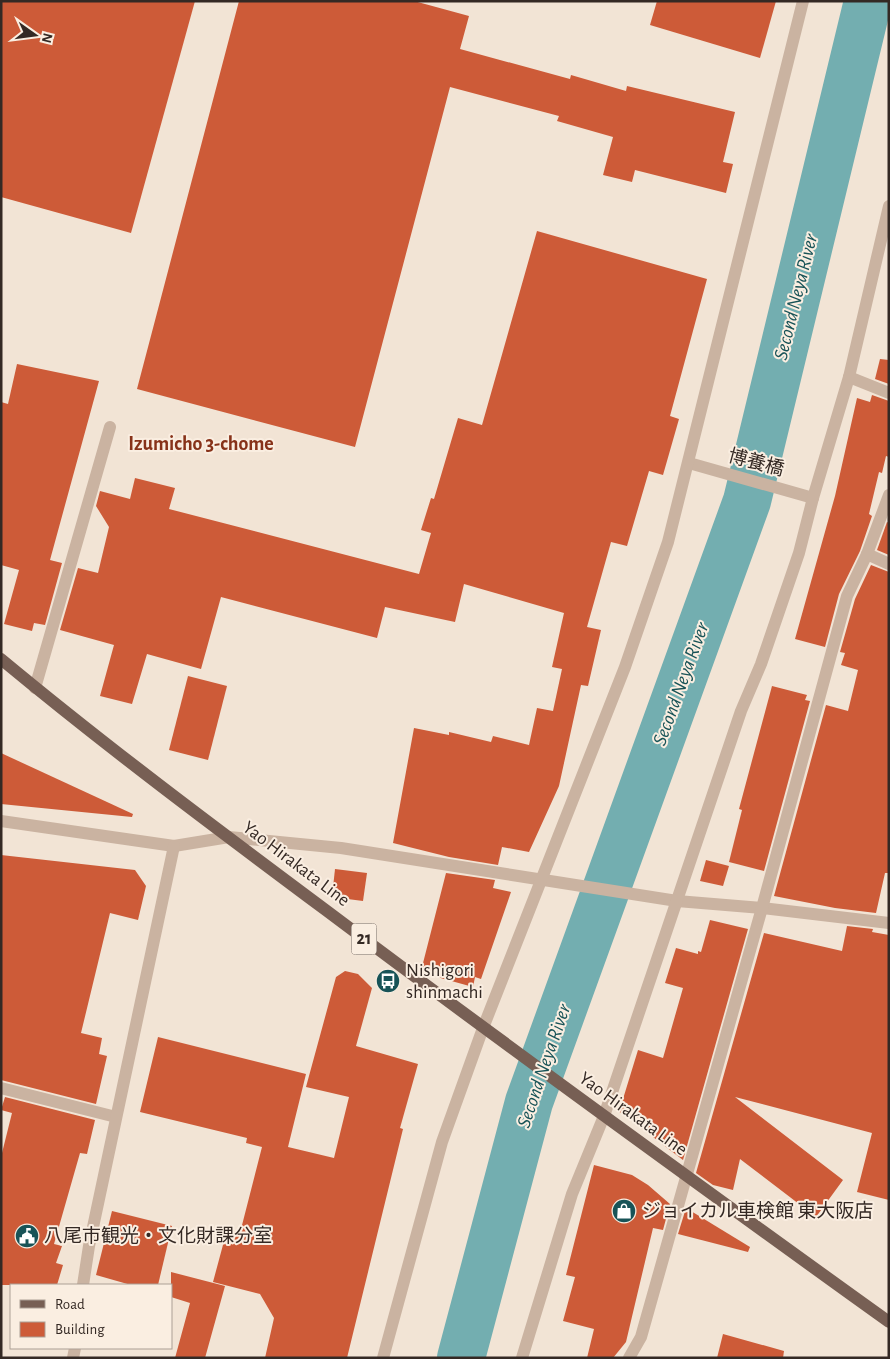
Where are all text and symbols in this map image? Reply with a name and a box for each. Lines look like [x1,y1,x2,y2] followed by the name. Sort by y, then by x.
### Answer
[10,10,60,60] north arrow
[39,31,55,44] text: N
[771,232,821,362] water label: Second Neya River
[128,434,274,454] district label: Izumicho 3-chome
[726,445,787,480] street label: 博養橋
[650,620,713,748] water label: Second Neya River
[239,818,353,910] street label: Yao Hirakata Line
[352,924,376,954] road number: 21
[406,961,483,1002] place label: Nishigori shinmachi
[375,968,401,994] bus stop icon: Nishigori shinmachi
[514,1001,575,1130] water label: Second Neya River
[575,1069,691,1159] street label: Yao Hirakata Line
[611,1198,637,1224] shop icon: ジョイカル車検館 東大阪店
[642,1200,873,1221] place label: ジョイカル車検館 東大阪店
[14,1223,40,1249] public building icon: 八尾市観光・文化財課分室
[44,1225,272,1246] place label: 八尾市観光・文化財課分室
[10,1284,172,1349] legend
[55,1297,85,1312] text: Road
[55,1322,105,1337] text: Building

